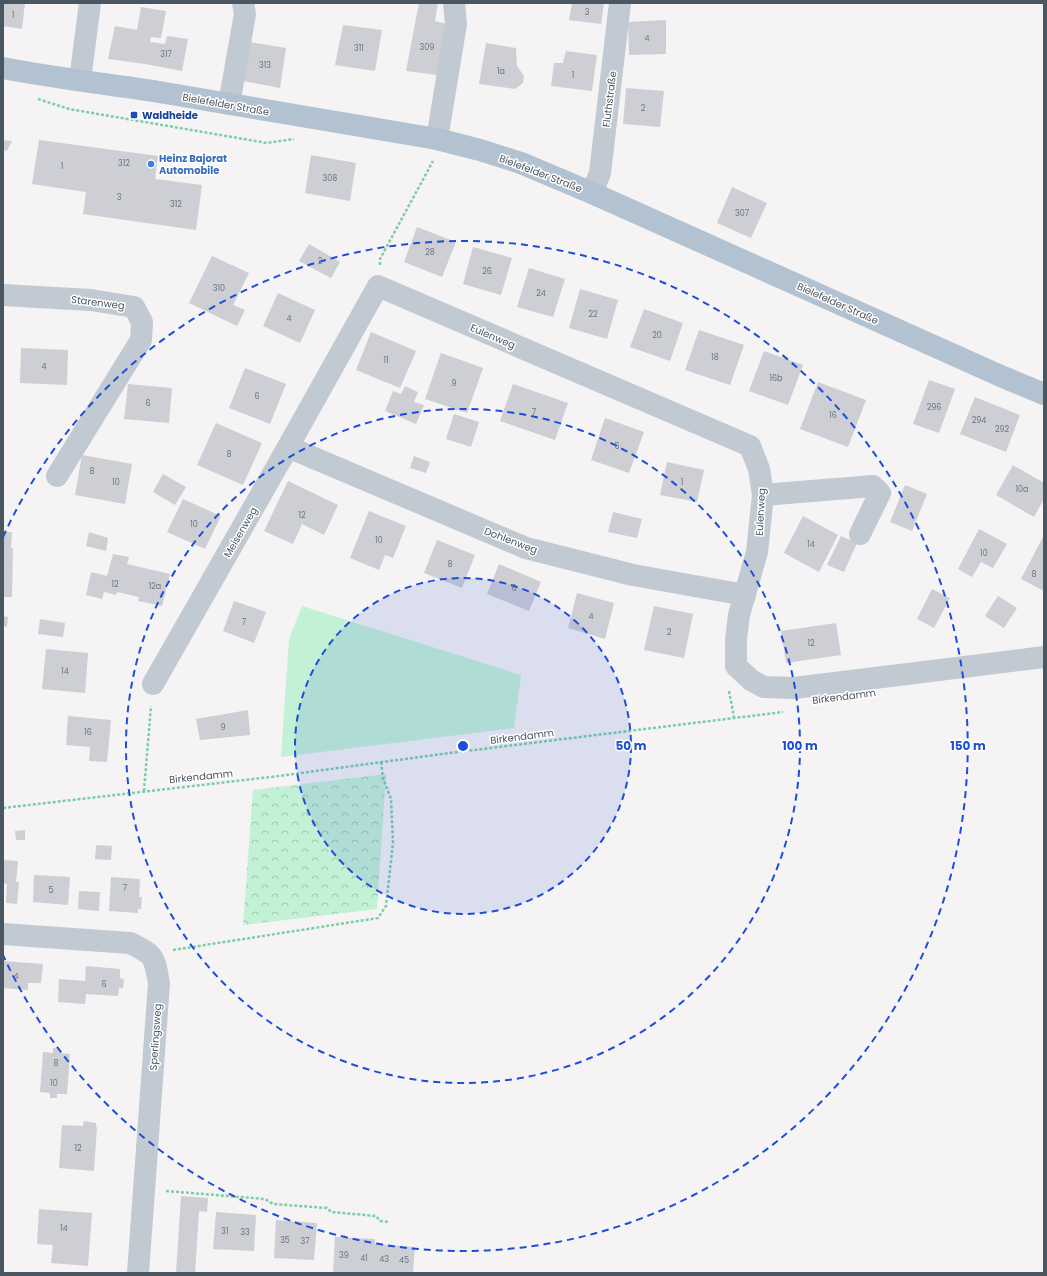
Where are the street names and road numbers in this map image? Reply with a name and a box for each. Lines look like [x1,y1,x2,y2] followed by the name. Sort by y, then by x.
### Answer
[599,70,620,128] street label: Fluthstraße
[181,89,270,119] street label: Bielefelder Straße
[497,151,584,196] street label: Bielefelder Straße
[795,279,881,328] street label: Bielefelder Straße
[70,292,126,313] street label: Starenweg
[468,320,518,353] street label: Eulenweg
[752,488,769,536] street label: Eulenweg
[220,504,261,560] street label: Meisenweg
[482,523,540,558] street label: Dohlenweg
[811,685,877,708] street label: Birkendamm
[489,725,555,748] street label: Birkendamm
[168,766,234,787] street label: Birkendamm
[146,1003,165,1071] street label: Sperlingsweg

